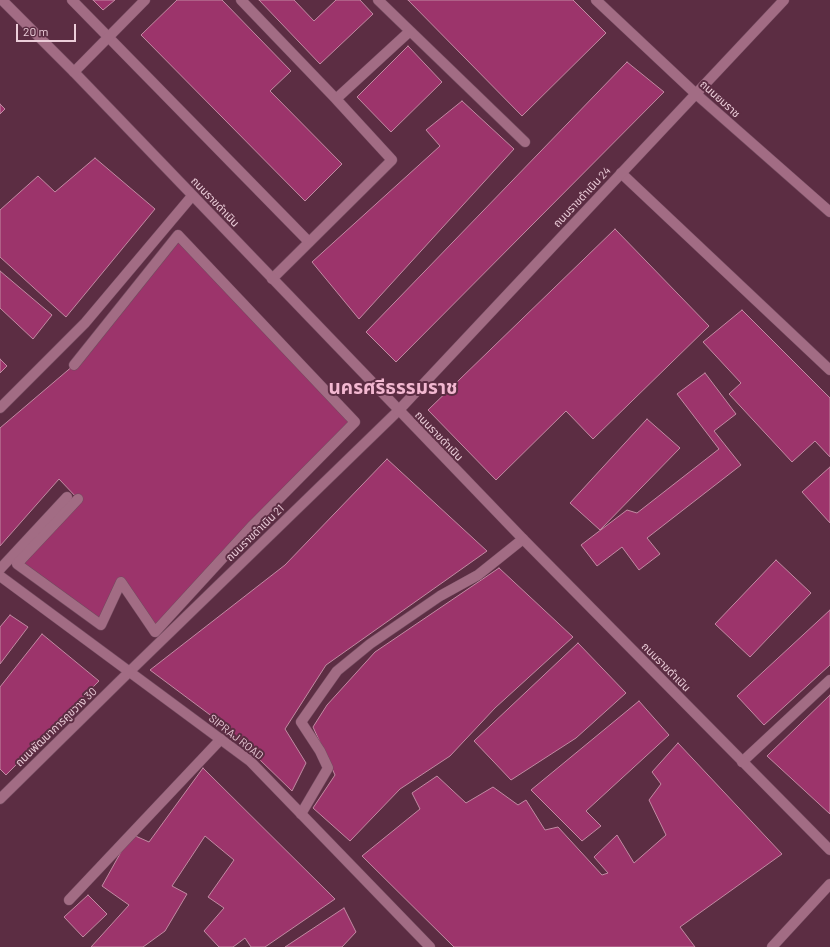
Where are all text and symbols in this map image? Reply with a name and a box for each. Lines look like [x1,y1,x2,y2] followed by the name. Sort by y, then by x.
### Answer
[18,16,78,42] scale bar
[23,24,49,38] text: 20 m
[697,78,743,120] street label: ถนนยมราช
[551,164,613,230] street label: ถนนราขดำเนิน 24
[188,174,242,230] street label: ถนนราขดำเนิน
[329,377,457,399] district label: นครศรีธรรมราช
[412,408,466,464] street label: ถนนราขดำเนิน
[223,502,287,564] street label: ถนนราขดำเนิน 21
[639,640,693,694] street label: ถนนราขดำเนิน
[13,685,99,769] street label: ถนนพัฒนาการคูขวาง 30
[206,712,266,762] street label: SIPRAJ ROAD

